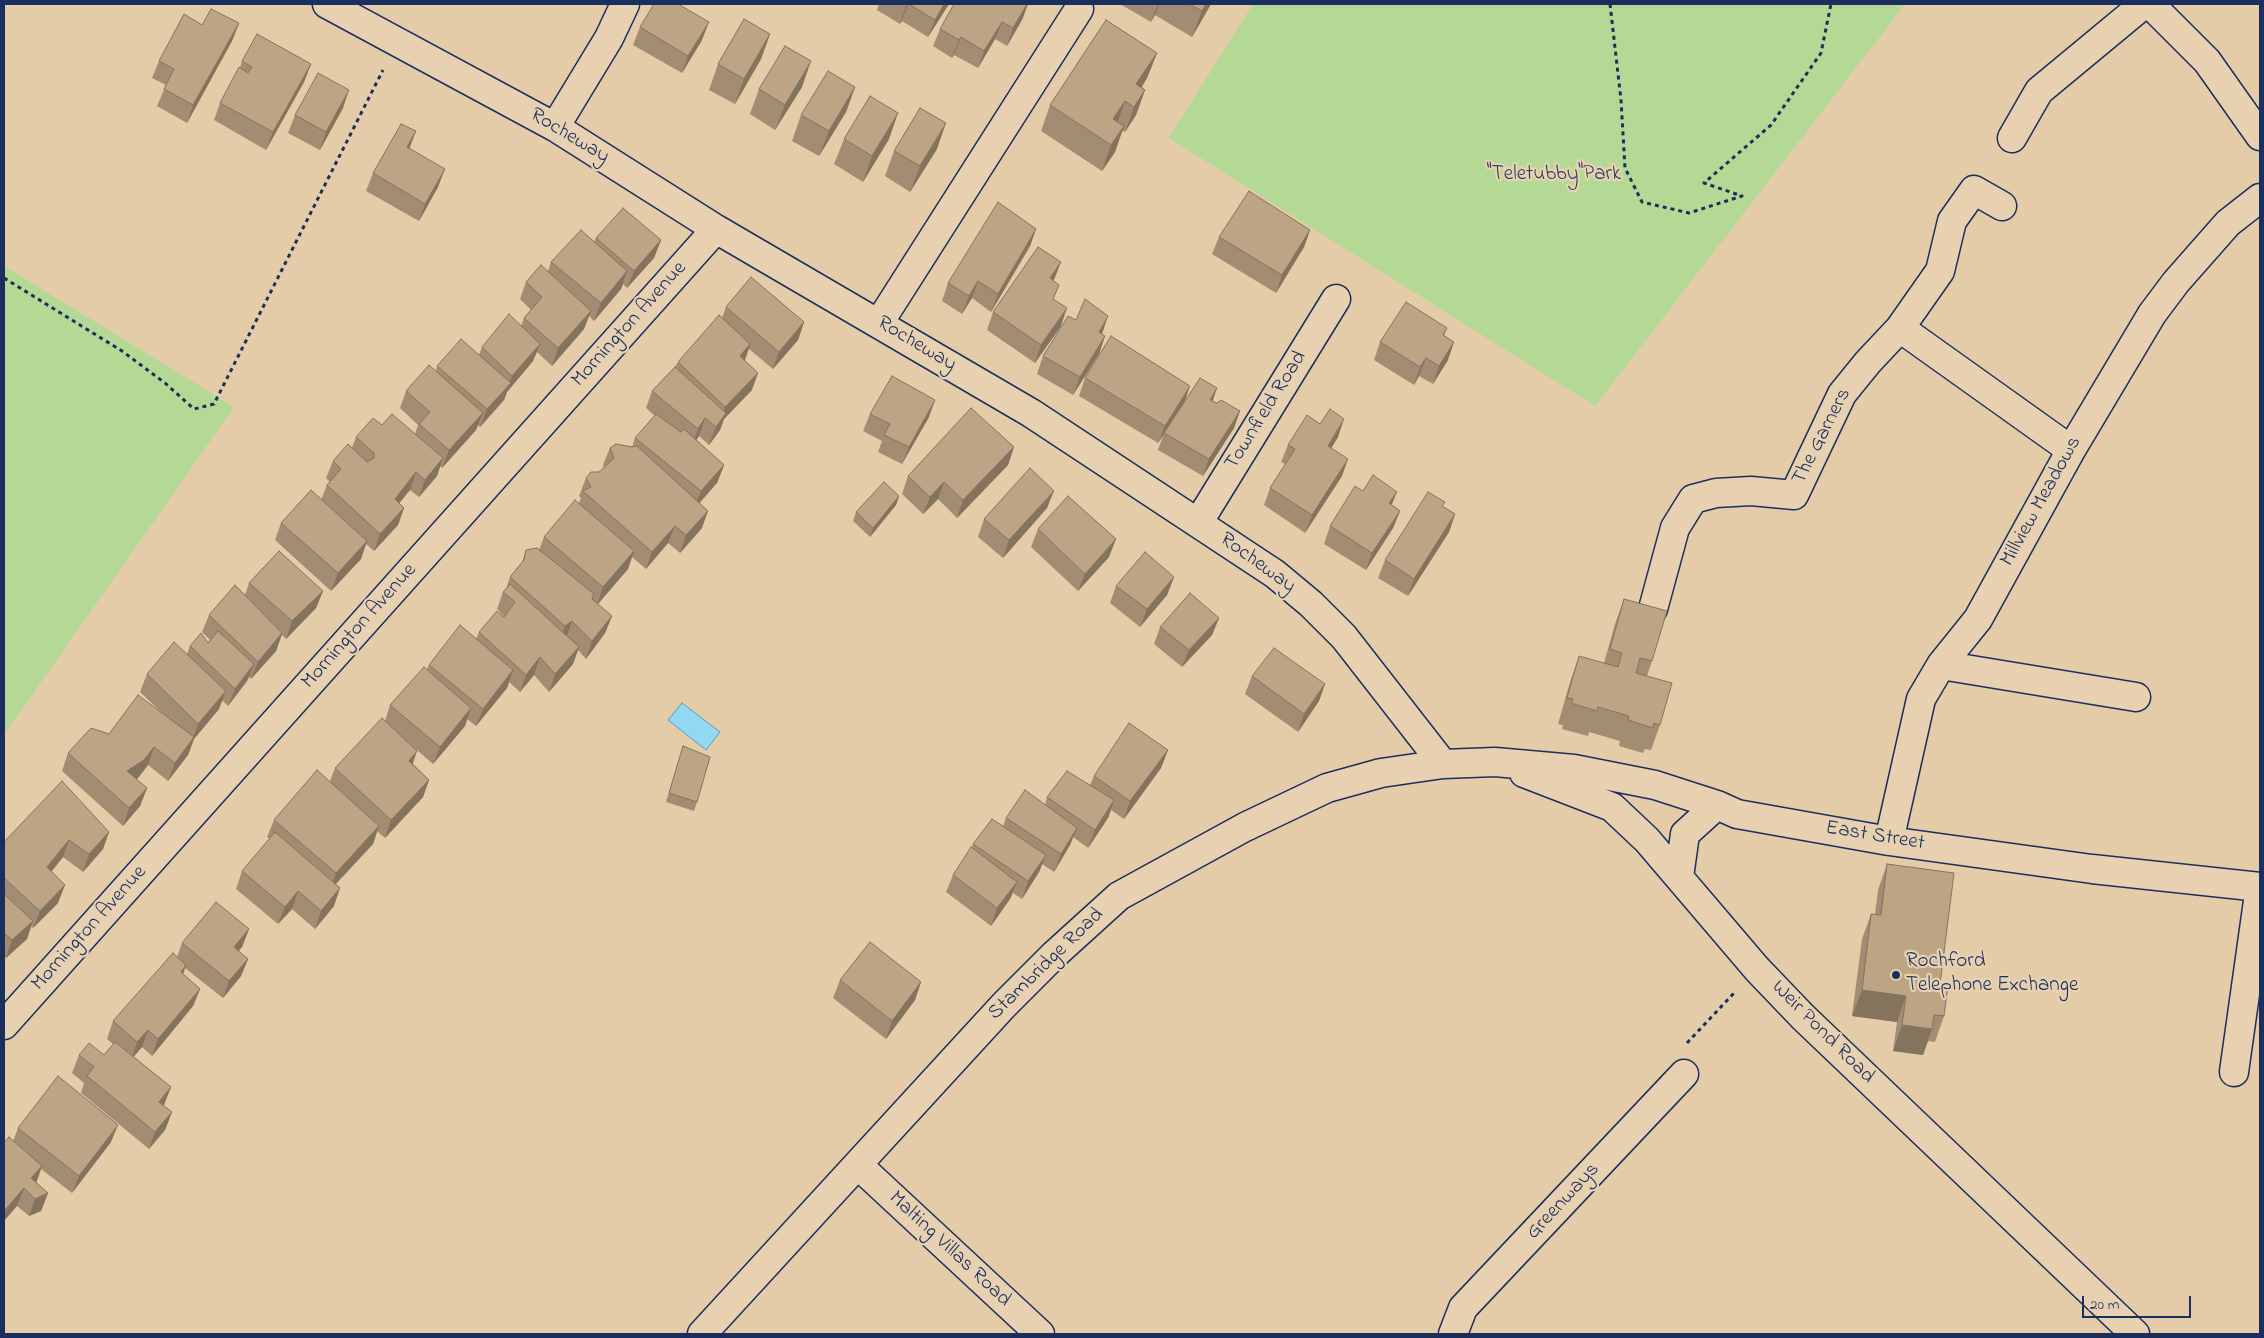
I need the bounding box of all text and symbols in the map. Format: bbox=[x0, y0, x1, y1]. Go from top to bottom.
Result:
street label: Rocheway bbox=[525, 104, 613, 170]
park label: "Teletubby"Park bbox=[1487, 163, 1621, 189]
street label: Mornington Avenue bbox=[567, 257, 693, 393]
street label: Rocheway bbox=[872, 312, 960, 378]
street label: Townfield Road bbox=[1220, 347, 1314, 475]
street label: The Garners bbox=[1788, 385, 1858, 489]
street label: Millview Meadows bbox=[1996, 433, 2088, 571]
street label: Rocheway bbox=[1214, 528, 1300, 600]
street label: Mornington Avenue bbox=[297, 559, 423, 695]
street label: East Street bbox=[1824, 817, 1926, 857]
street label: Mornington Avenue bbox=[27, 861, 153, 997]
street label: Stambridge Road bbox=[984, 903, 1110, 1027]
place label: Rochford Telephone Exchange bbox=[1906, 950, 2078, 1000]
marker: Rochford Telephone Exchange bbox=[1890, 969, 1902, 981]
street label: Weir Pond Road bbox=[1765, 976, 1879, 1090]
street label: Greenways bbox=[1522, 1158, 1606, 1246]
street label: Malting Villas Road bbox=[883, 1187, 1015, 1313]
scale bar bbox=[2084, 1286, 2193, 1318]
text: 20 m bbox=[2090, 1294, 2119, 1316]

